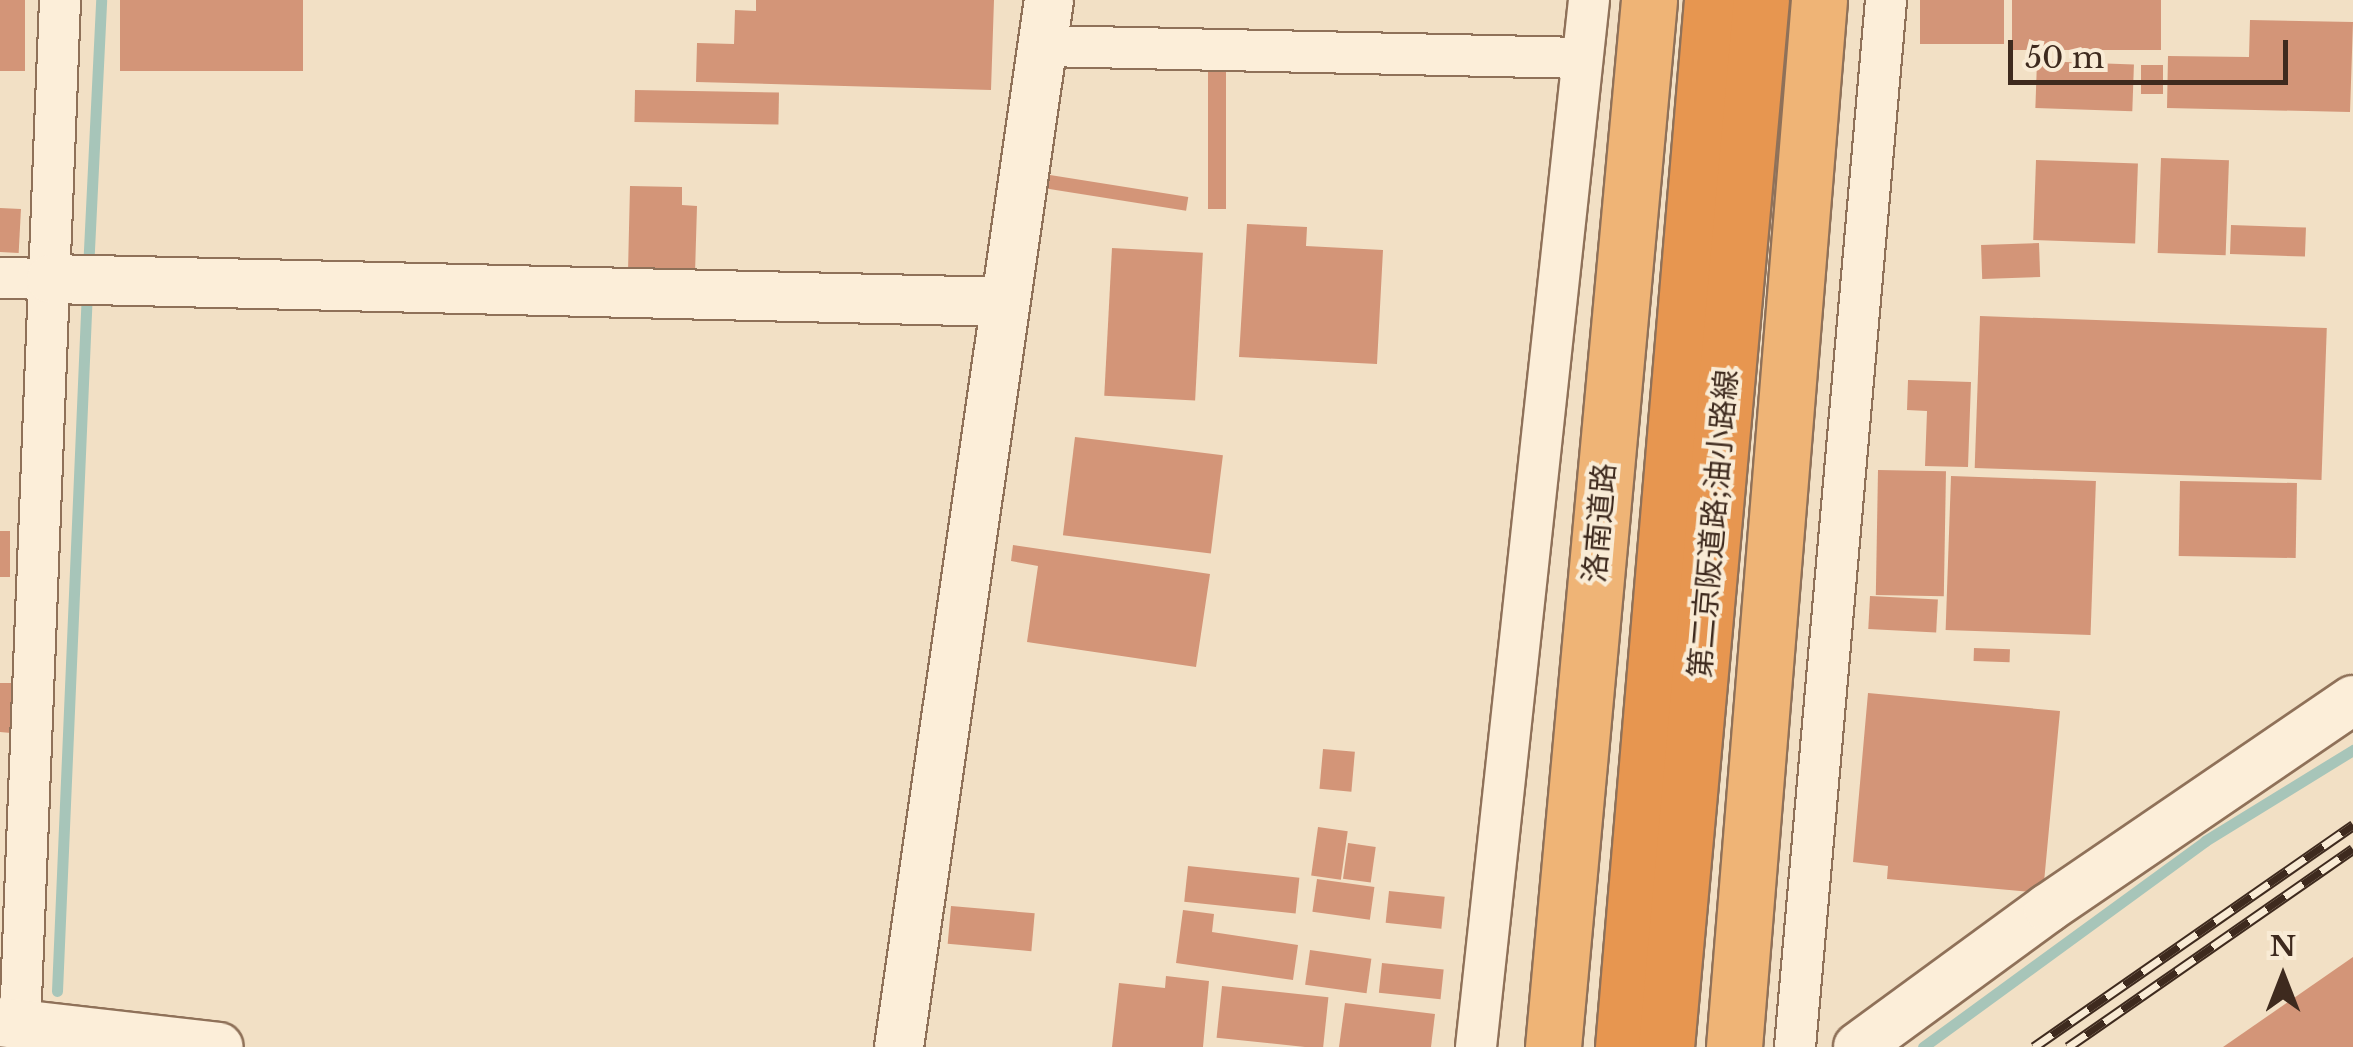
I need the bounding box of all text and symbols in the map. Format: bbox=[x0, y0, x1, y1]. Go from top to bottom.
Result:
scale bar bbox=[2013, 20, 2293, 82]
text: 50 m bbox=[2025, 39, 2104, 76]
street label: 第二京阪道路;油小路線 bbox=[1683, 368, 1745, 680]
street label: 洛南道路 bbox=[1577, 462, 1623, 584]
north arrow bbox=[2233, 927, 2333, 1027]
text: N bbox=[2270, 929, 2296, 964]

